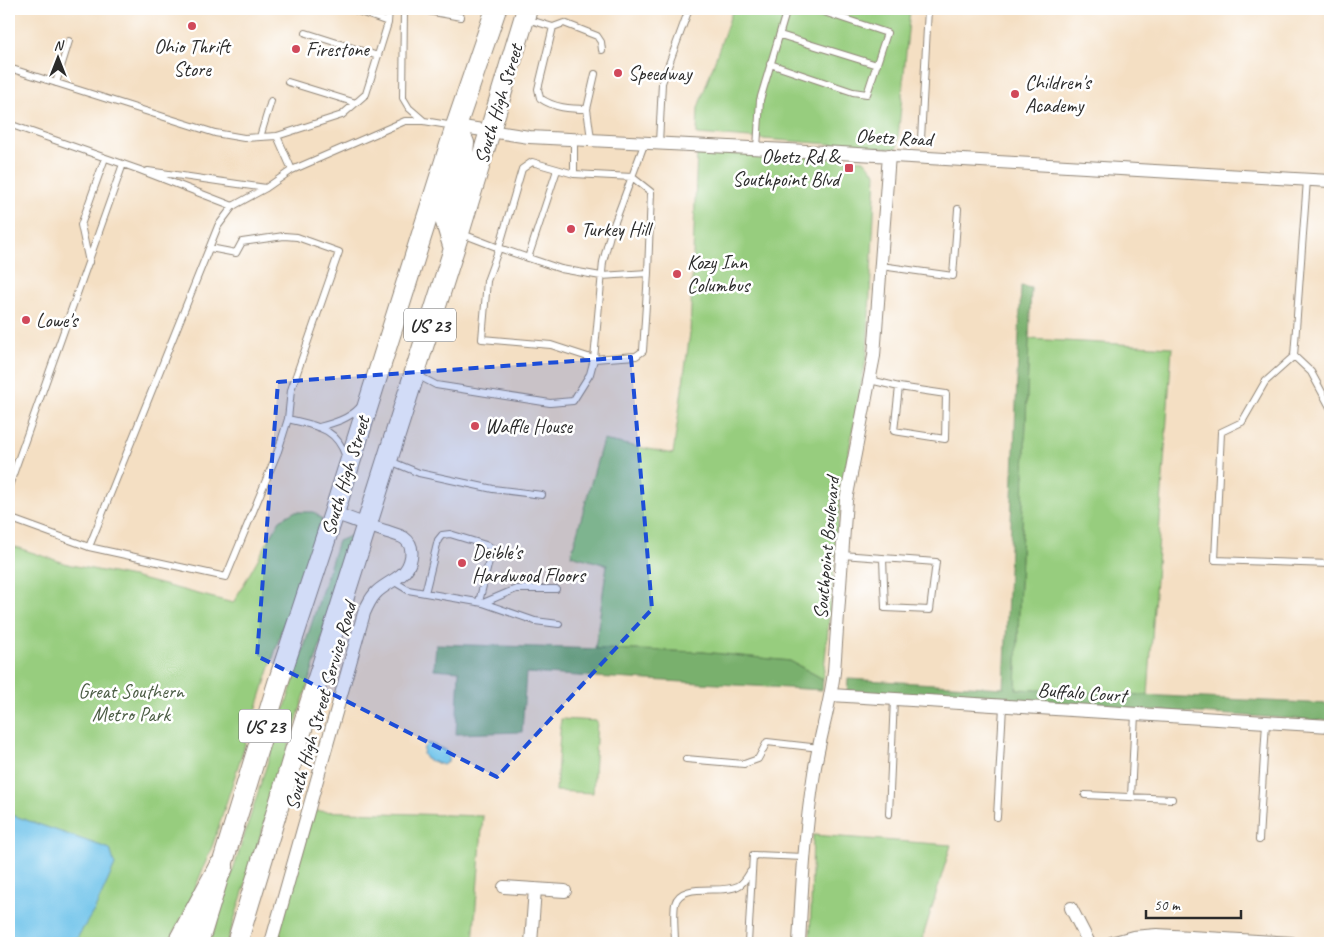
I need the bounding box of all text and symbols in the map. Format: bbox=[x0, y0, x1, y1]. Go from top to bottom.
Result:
marker: Ohio Thrift Store bbox=[186, 20, 198, 32]
north arrow bbox=[32, 32, 82, 82]
place label: Ohio Thrift Store bbox=[154, 34, 232, 82]
text: N bbox=[54, 37, 65, 54]
place label: Firestone bbox=[306, 37, 370, 62]
street label: South High Street bbox=[468, 39, 529, 167]
marker: Firestone bbox=[290, 43, 302, 55]
place label: Speedway bbox=[628, 61, 694, 86]
marker: Speedway bbox=[612, 67, 624, 79]
place label: Children's Academy bbox=[1025, 70, 1093, 118]
marker: Children's Academy bbox=[1009, 88, 1021, 100]
street label: Obetz Road bbox=[855, 123, 936, 152]
place label: Obetz Rd & Southpoint Blvd bbox=[732, 144, 842, 192]
marker: Obetz Rd & Southpoint Blvd bbox=[843, 162, 855, 174]
place label: Turkey Hill bbox=[581, 217, 654, 242]
marker: Turkey Hill bbox=[565, 223, 577, 235]
place label: Kozy Inn Columbus bbox=[687, 250, 752, 298]
marker: Kozy Inn Columbus bbox=[671, 268, 683, 280]
place label: Lowe's bbox=[36, 308, 80, 333]
road number: US 23 bbox=[404, 308, 456, 342]
marker: Lowe's bbox=[20, 314, 32, 326]
street label: South High Street bbox=[315, 411, 376, 539]
place label: Waffle House bbox=[485, 414, 573, 439]
marker: Waffle House bbox=[469, 420, 481, 432]
street label: Southpoint Boulevard bbox=[808, 473, 845, 620]
place label: Deible's Hardwood Floors bbox=[472, 540, 587, 588]
marker: Deible's Hardwood Floors bbox=[456, 557, 468, 569]
street label: South High Street Service Road bbox=[279, 596, 363, 813]
street label: Buffalo Court bbox=[1037, 677, 1131, 708]
park label: Great Southern Metro Park bbox=[78, 679, 185, 727]
road number: US 23 bbox=[239, 709, 291, 742]
scale bar bbox=[1146, 887, 1242, 919]
text: 50 m bbox=[1154, 896, 1181, 915]

